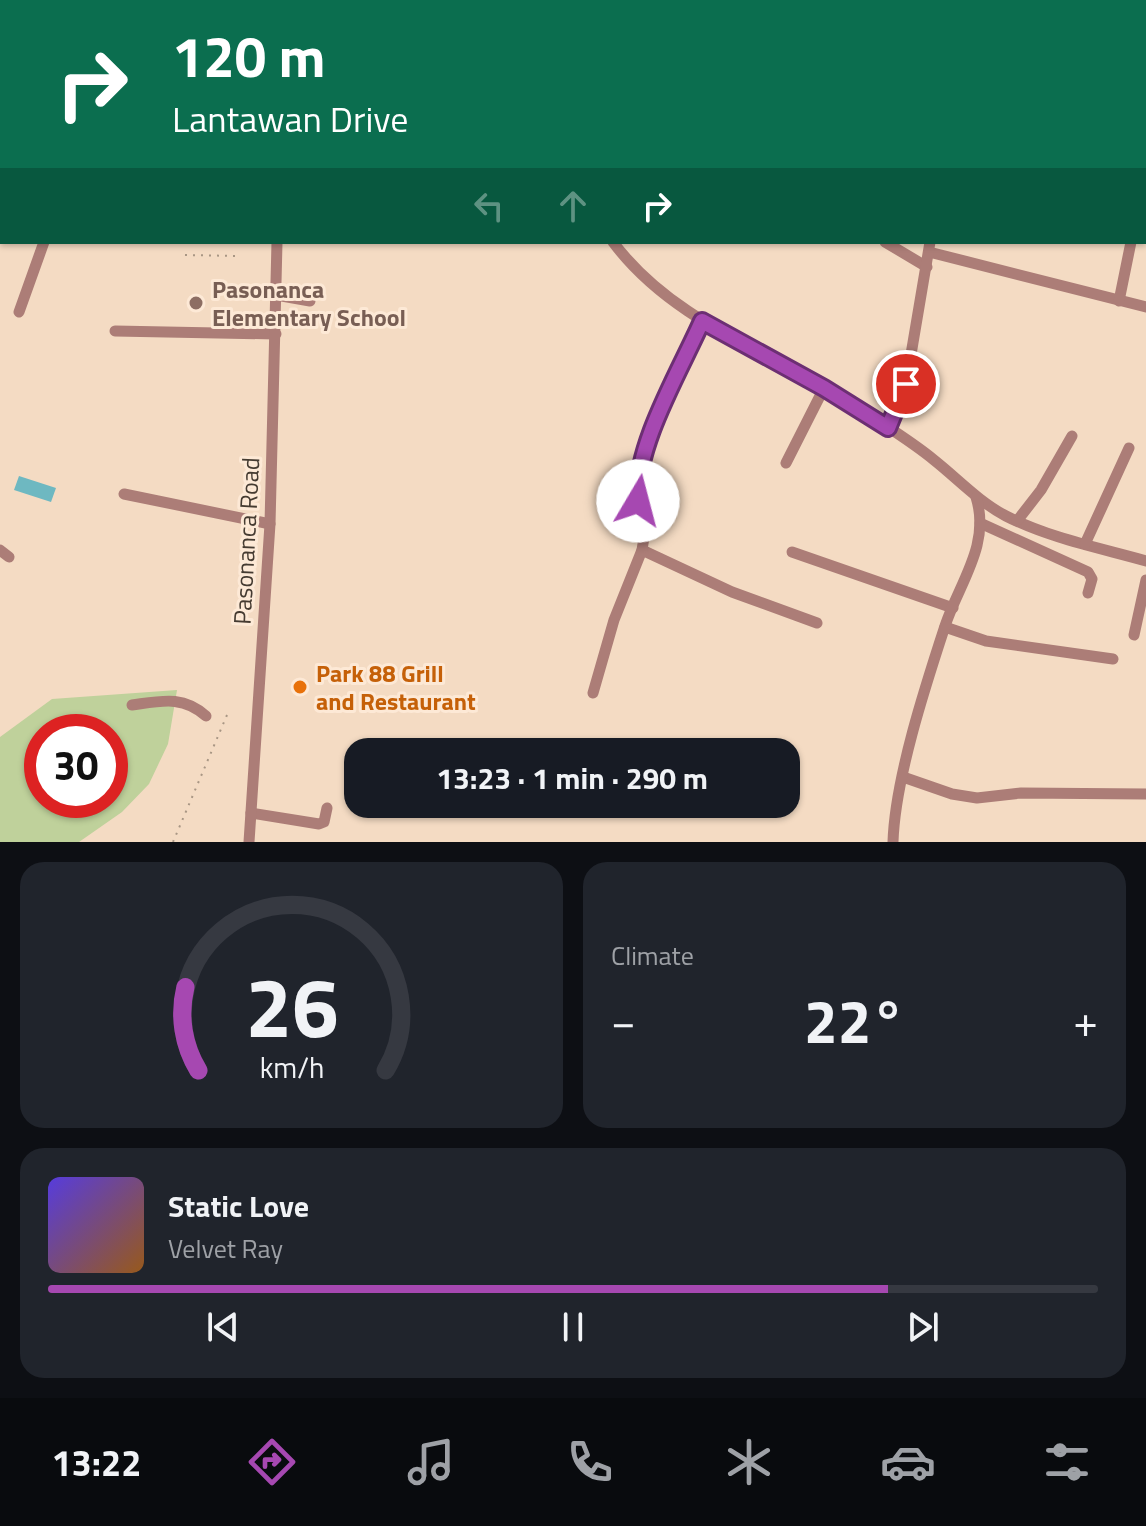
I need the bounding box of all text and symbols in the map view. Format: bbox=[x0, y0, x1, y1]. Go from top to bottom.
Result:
text: 120 m bbox=[172, 14, 325, 99]
icon: right bbox=[40, 32, 144, 136]
text: Lantawan Drive bbox=[172, 91, 408, 146]
icon: left bbox=[467, 184, 511, 228]
icon: ahead bbox=[551, 184, 595, 228]
icon: right bbox=[635, 184, 679, 228]
place label: Pasonanca Elementary School bbox=[212, 271, 406, 335]
marker: Pasonanca Elementary School bbox=[187, 294, 205, 312]
pin bbox=[872, 350, 940, 418]
icon: arrive bbox=[884, 362, 928, 406]
street label: Pasonanca Road bbox=[224, 456, 268, 626]
position arrow bbox=[596, 459, 680, 543]
place label: Park 88 Grill and Restaurant bbox=[316, 655, 476, 719]
marker: Park 88 Grill and Restaurant bbox=[291, 678, 309, 696]
speed limit sign: 30 bbox=[24, 714, 128, 818]
text: 13:23 · 1 min · 290 m bbox=[436, 755, 708, 801]
text: Climate bbox=[611, 936, 694, 975]
text: 26 bbox=[245, 943, 338, 1069]
text: 22° bbox=[804, 975, 905, 1066]
text: − bbox=[611, 987, 636, 1054]
text: + bbox=[1073, 987, 1098, 1054]
text: km/h bbox=[259, 1046, 324, 1089]
text: Static Love bbox=[168, 1183, 309, 1229]
text: Velvet Ray bbox=[168, 1229, 283, 1268]
icon: previous bbox=[201, 1305, 245, 1349]
icon: pause bbox=[551, 1305, 595, 1349]
icon: next bbox=[901, 1305, 945, 1349]
icon: directions bbox=[244, 1434, 300, 1490]
icon: music bbox=[403, 1434, 459, 1490]
icon: phone bbox=[562, 1434, 618, 1490]
icon: climate bbox=[721, 1434, 777, 1490]
icon: car bbox=[880, 1434, 936, 1490]
icon: filters bbox=[1039, 1434, 1095, 1490]
text: 13:22 bbox=[51, 1435, 141, 1490]

